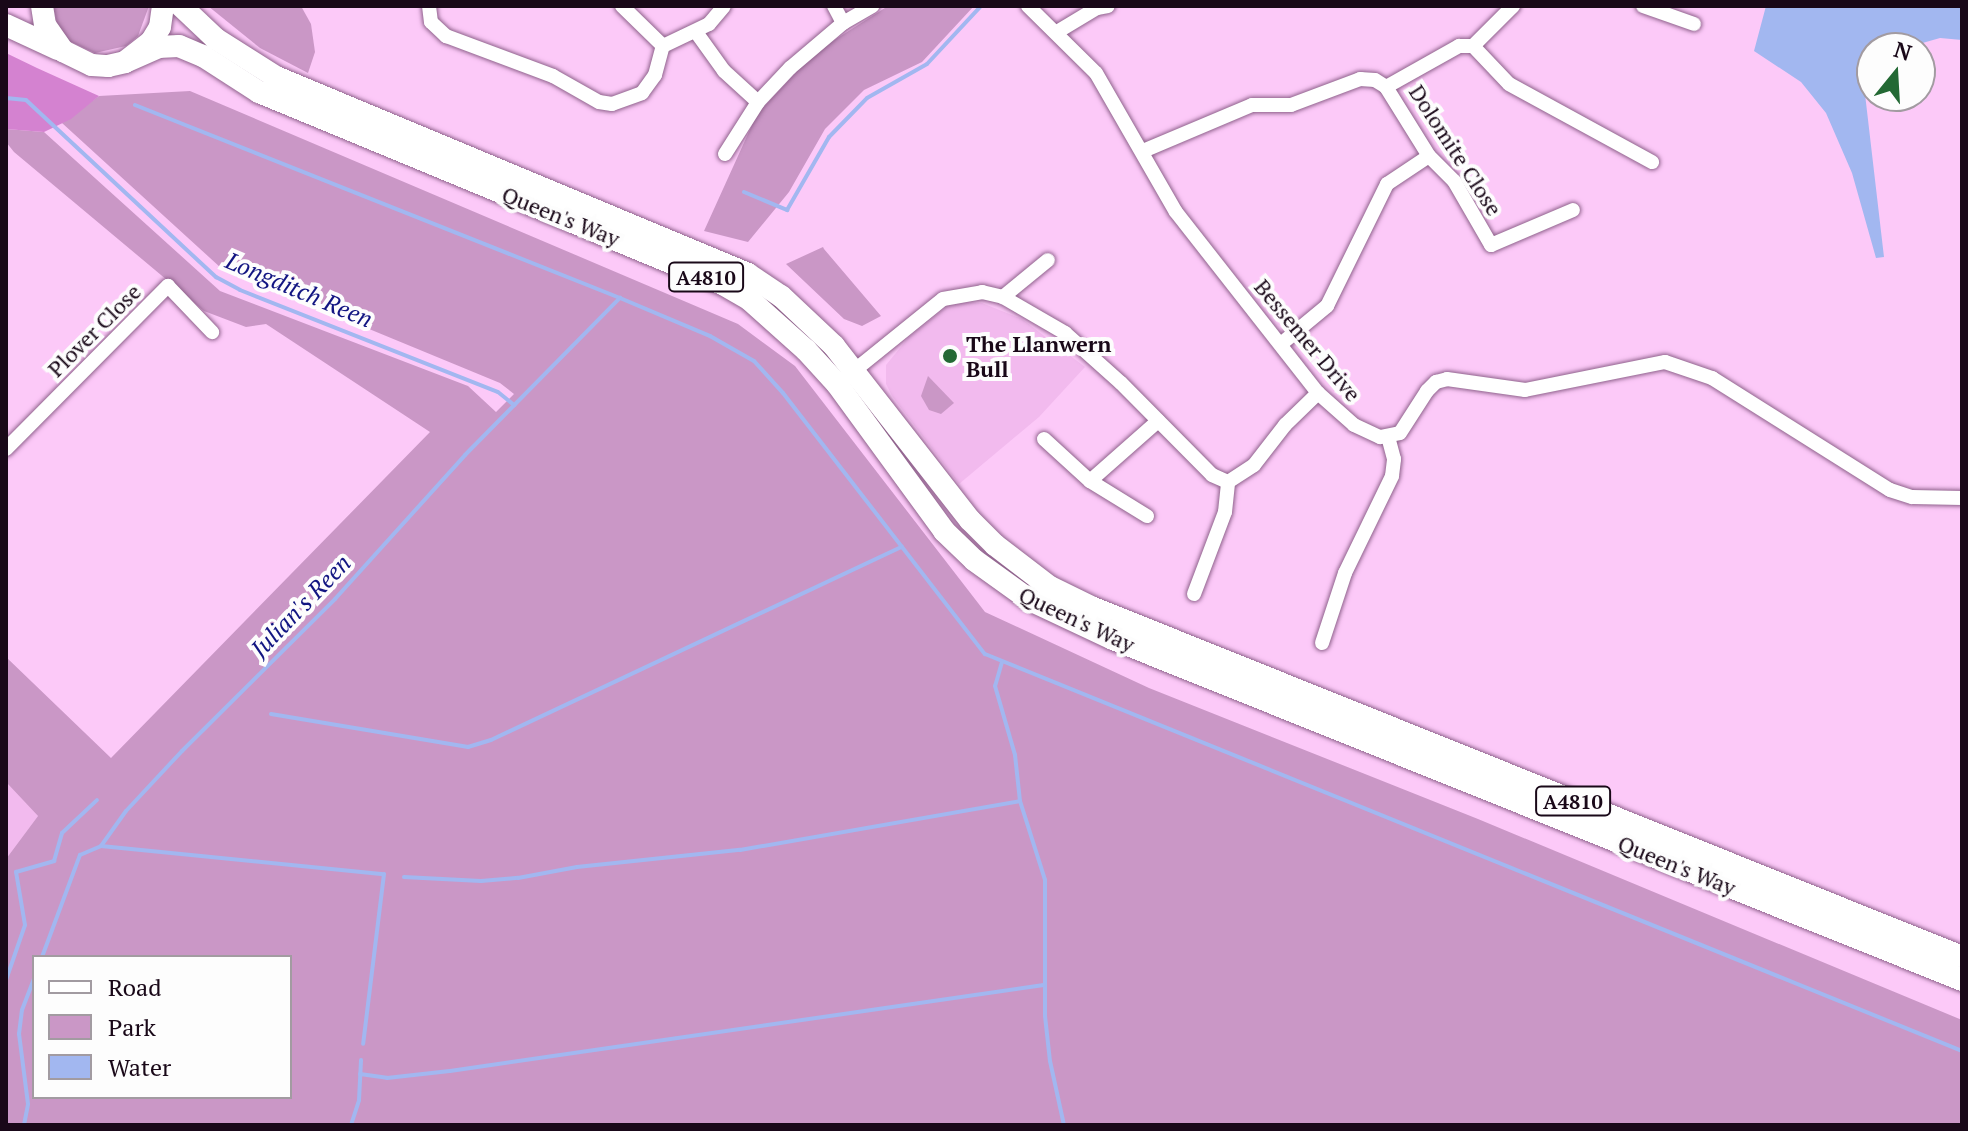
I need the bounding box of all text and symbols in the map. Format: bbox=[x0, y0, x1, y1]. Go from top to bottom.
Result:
north arrow bbox=[1856, 32, 1936, 112]
text: N bbox=[1891, 34, 1915, 67]
street label: Dolomite Close bbox=[1404, 80, 1508, 220]
street label: Queen's Way bbox=[498, 180, 624, 252]
water label: Longditch Reen bbox=[221, 246, 377, 334]
road number: A4810 bbox=[668, 261, 744, 293]
street label: Bessemer Drive bbox=[1249, 274, 1367, 406]
street label: Plover Close bbox=[42, 278, 146, 382]
place label: The Llanwern Bull bbox=[966, 330, 1112, 382]
marker: The Llanwern Bull bbox=[941, 347, 959, 365]
water label: Julian's Reen bbox=[245, 549, 357, 663]
street label: Queen's Way bbox=[1015, 581, 1139, 657]
road number: A4810 bbox=[1535, 785, 1611, 817]
street label: Queen's Way bbox=[1614, 829, 1740, 901]
legend bbox=[32, 955, 292, 1099]
text: Road bbox=[108, 971, 162, 1003]
text: Park bbox=[108, 1011, 156, 1043]
text: Water bbox=[108, 1051, 171, 1083]

